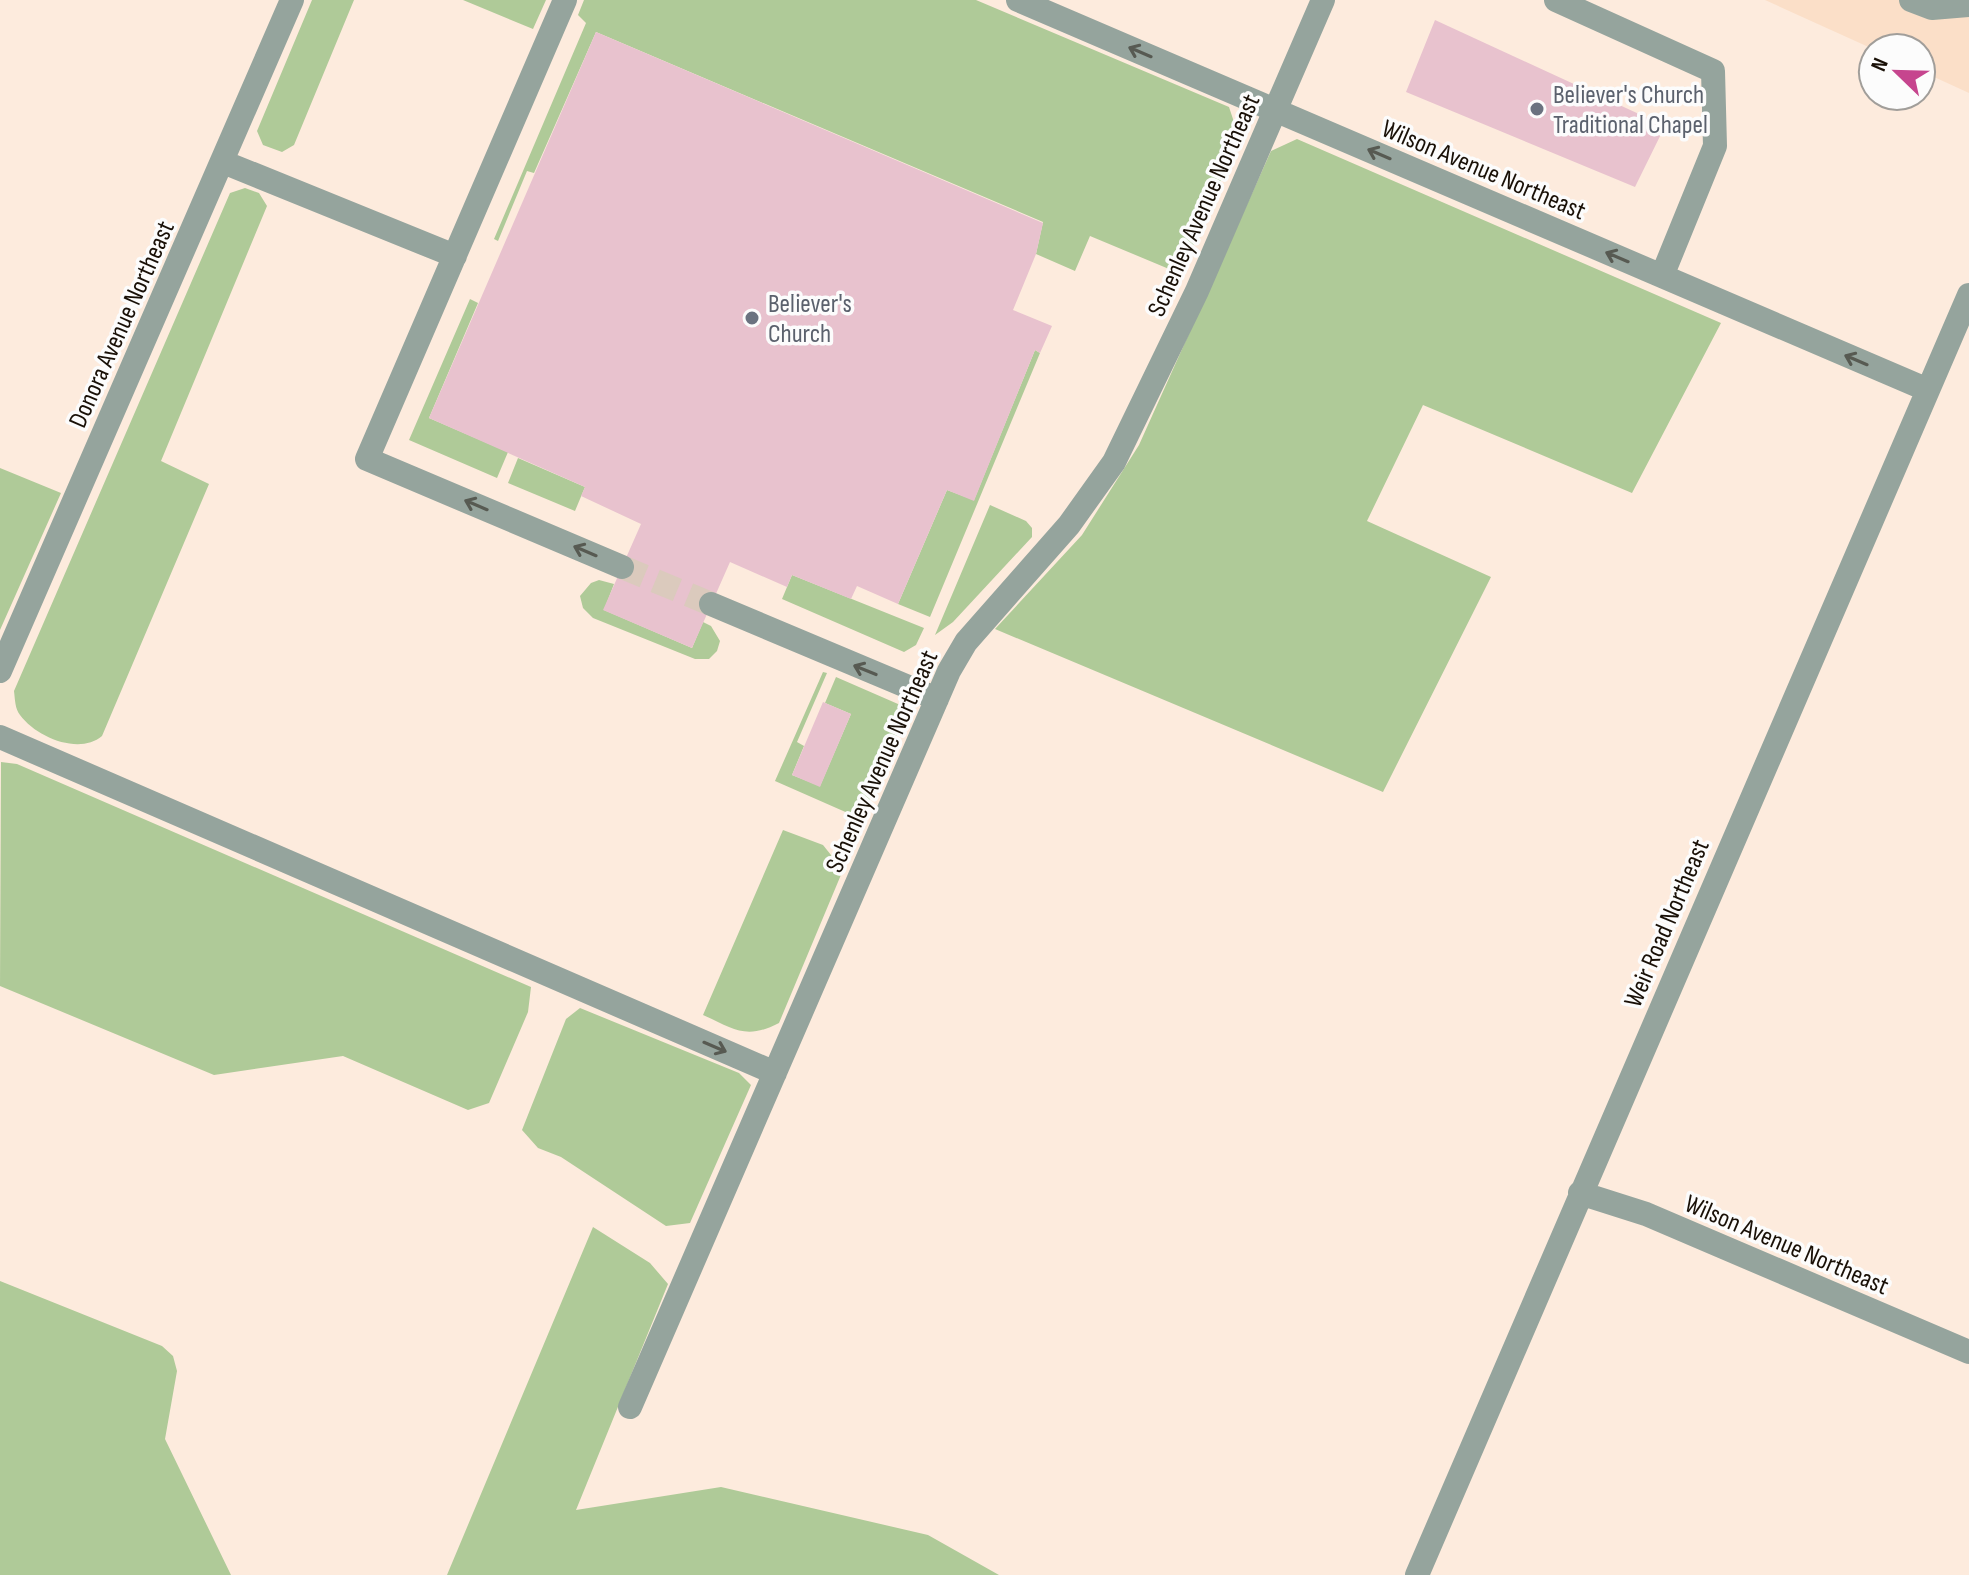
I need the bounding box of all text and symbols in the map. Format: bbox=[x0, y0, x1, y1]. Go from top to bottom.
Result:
north arrow bbox=[1857, 32, 1937, 112]
one-way arrow bbox=[1128, 43, 1152, 58]
text: N bbox=[1865, 54, 1895, 75]
place label: Believer's Church Traditional Chapel bbox=[1553, 80, 1708, 141]
street label: Schenley Avenue Northeast bbox=[1141, 90, 1267, 321]
marker: Believer's Church Traditional Chapel bbox=[1528, 100, 1546, 118]
street label: Wilson Avenue Northeast bbox=[1377, 113, 1590, 227]
one-way arrow bbox=[1367, 146, 1391, 161]
street label: Donora Avenue Northeast bbox=[63, 216, 182, 433]
one-way arrow bbox=[1605, 248, 1630, 263]
place label: Believer's Church bbox=[768, 289, 852, 350]
marker: Believer's Church bbox=[743, 309, 761, 327]
one-way arrow bbox=[1844, 351, 1869, 366]
one-way arrow bbox=[464, 497, 489, 512]
one-way arrow bbox=[573, 543, 598, 558]
street label: Schenley Avenue Northeast bbox=[819, 646, 945, 877]
one-way arrow bbox=[853, 661, 878, 676]
street label: Weir Road Northeast bbox=[1618, 835, 1717, 1012]
one-way arrow bbox=[702, 1040, 727, 1055]
street label: Wilson Avenue Northeast bbox=[1680, 1188, 1893, 1302]

